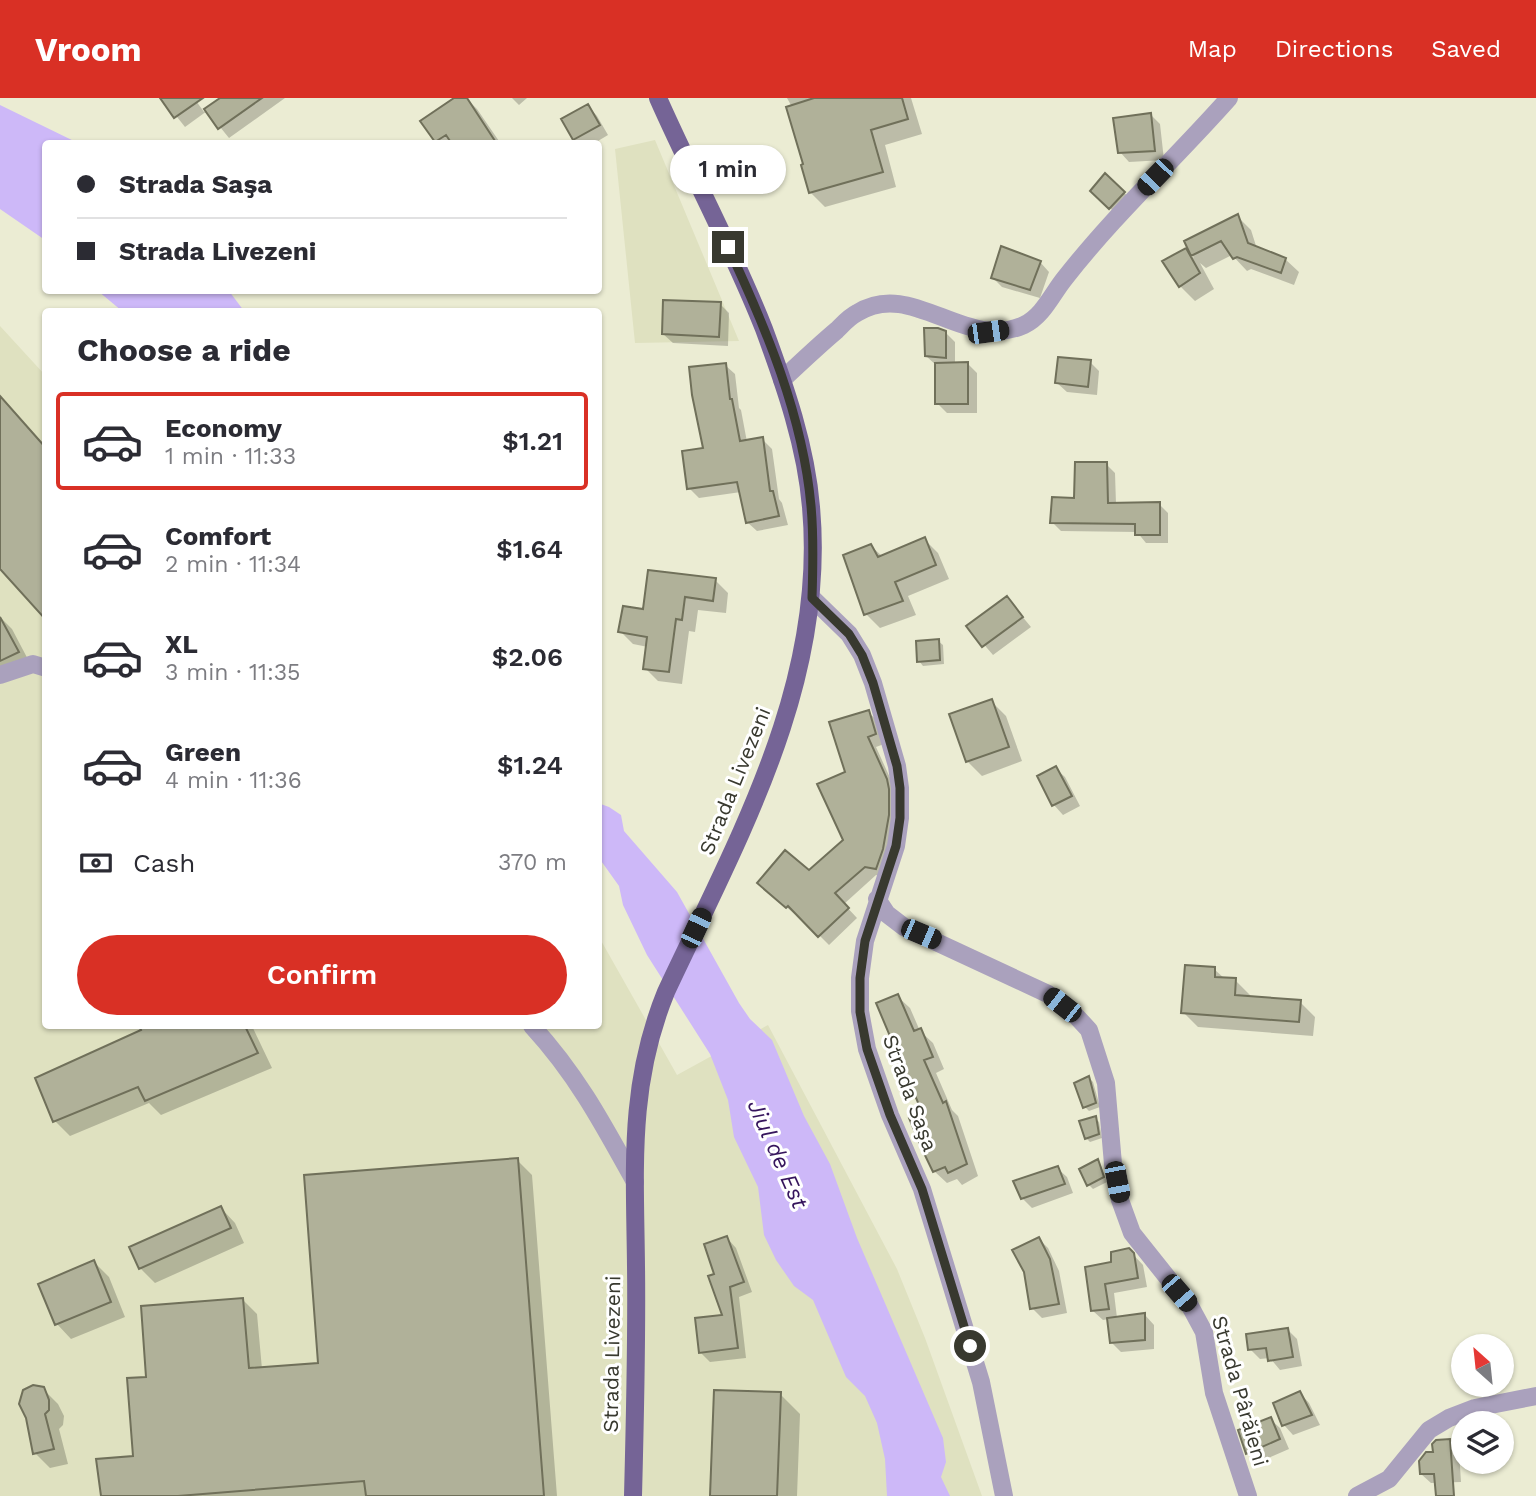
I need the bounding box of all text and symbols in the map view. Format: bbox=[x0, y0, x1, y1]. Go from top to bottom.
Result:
text: Vroom bbox=[35, 30, 142, 69]
text: Map bbox=[1188, 35, 1237, 63]
text: Directions bbox=[1275, 35, 1393, 63]
text: Saved bbox=[1431, 35, 1501, 63]
callout: 1 min bbox=[670, 145, 786, 194]
car bbox=[1133, 155, 1178, 199]
text: 1 min bbox=[698, 156, 758, 183]
text: Strada Saşa bbox=[119, 169, 272, 199]
route end bbox=[712, 231, 744, 263]
text: Strada Livezeni bbox=[119, 236, 316, 266]
car bbox=[966, 319, 1011, 345]
text: Choose a ride bbox=[77, 331, 291, 369]
icon: car bbox=[81, 410, 144, 473]
text: Economy bbox=[165, 413, 282, 443]
text: $1.21 bbox=[502, 426, 563, 456]
text: 1 min · 11:33 bbox=[165, 443, 296, 470]
icon: car bbox=[81, 518, 144, 581]
text: Comfort bbox=[165, 521, 271, 551]
text: $1.64 bbox=[496, 534, 563, 564]
text: 2 min · 11:34 bbox=[165, 551, 301, 578]
icon: car bbox=[81, 626, 144, 689]
text: XL bbox=[165, 629, 198, 659]
text: $2.06 bbox=[492, 642, 563, 672]
text: 3 min · 11:35 bbox=[165, 659, 301, 686]
street label: Strada Livezeni bbox=[694, 703, 776, 858]
icon: car bbox=[81, 734, 144, 797]
text: Green bbox=[165, 737, 241, 767]
text: $1.24 bbox=[497, 750, 563, 780]
text: 4 min · 11:36 bbox=[165, 767, 302, 794]
icon: cash bbox=[77, 844, 115, 882]
text: Cash bbox=[133, 848, 195, 878]
text: 370 m bbox=[498, 849, 567, 876]
car bbox=[678, 905, 715, 951]
car bbox=[898, 916, 945, 952]
button: Confirm bbox=[77, 935, 567, 1015]
car bbox=[1039, 984, 1086, 1026]
street label: Strada Saşa bbox=[878, 1031, 943, 1155]
water label: Jiul de Est bbox=[742, 1096, 814, 1214]
car bbox=[1103, 1159, 1132, 1205]
car bbox=[1158, 1270, 1201, 1316]
street label: Strada Livezeni bbox=[598, 1275, 625, 1433]
street label: Strada Pârăieni bbox=[1207, 1313, 1274, 1469]
route start bbox=[954, 1330, 986, 1362]
north arrow bbox=[1451, 1334, 1514, 1396]
map controls bbox=[1451, 1334, 1514, 1474]
button: layers bbox=[1451, 1411, 1514, 1474]

